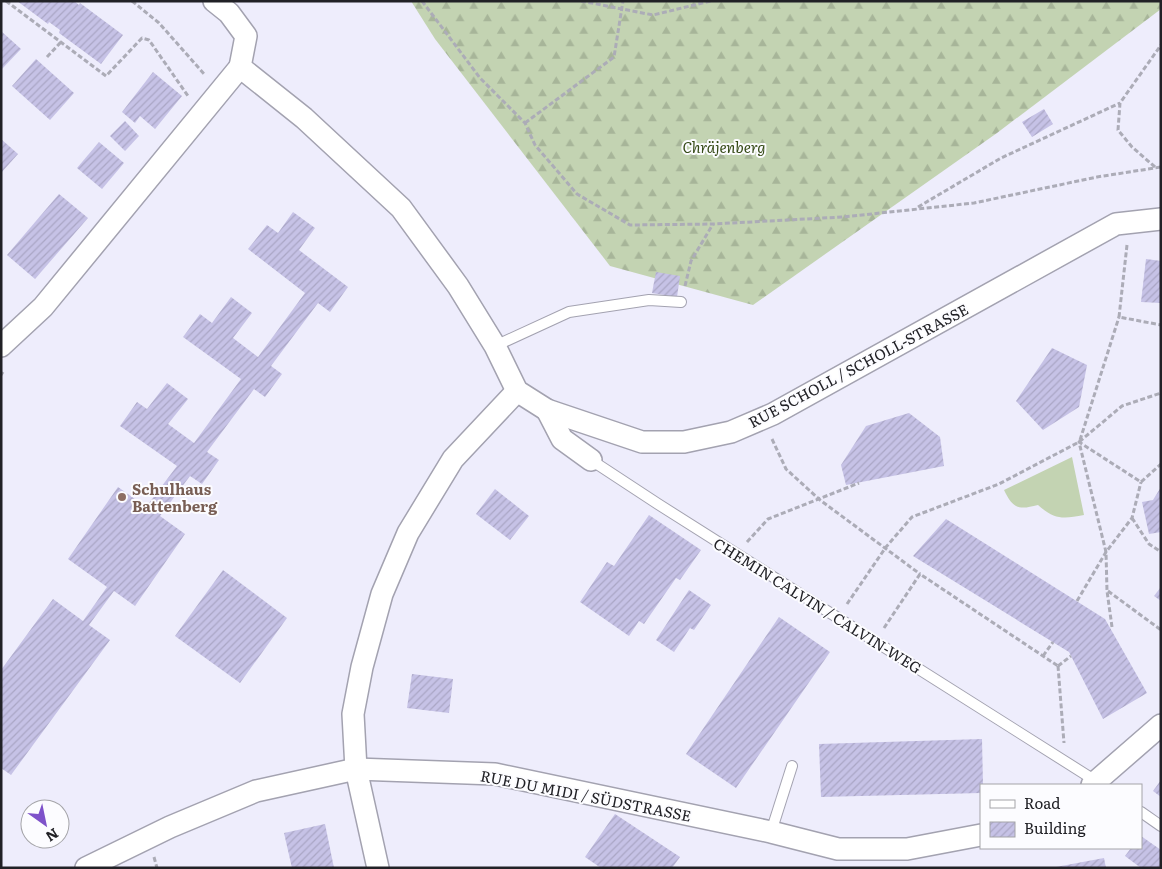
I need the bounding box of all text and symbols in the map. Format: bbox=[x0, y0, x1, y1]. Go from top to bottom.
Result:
park label: Chräjenberg bbox=[683, 135, 765, 158]
street label: RUE SCHOLL / SCHOLL-STRASSE bbox=[744, 297, 972, 433]
place label: Schulhaus Battenberg bbox=[132, 477, 218, 517]
marker: Schulhaus Battenberg bbox=[116, 491, 128, 503]
street label: CHEMIN CALVIN / CALVIN-WEG bbox=[709, 531, 927, 679]
street label: RUE DU MIDI / SÜDSTRASSE bbox=[479, 763, 693, 827]
legend bbox=[980, 784, 1142, 849]
text: Road bbox=[1024, 791, 1060, 814]
north arrow bbox=[20, 799, 70, 849]
text: Building bbox=[1024, 816, 1086, 839]
text: N bbox=[42, 824, 63, 847]

